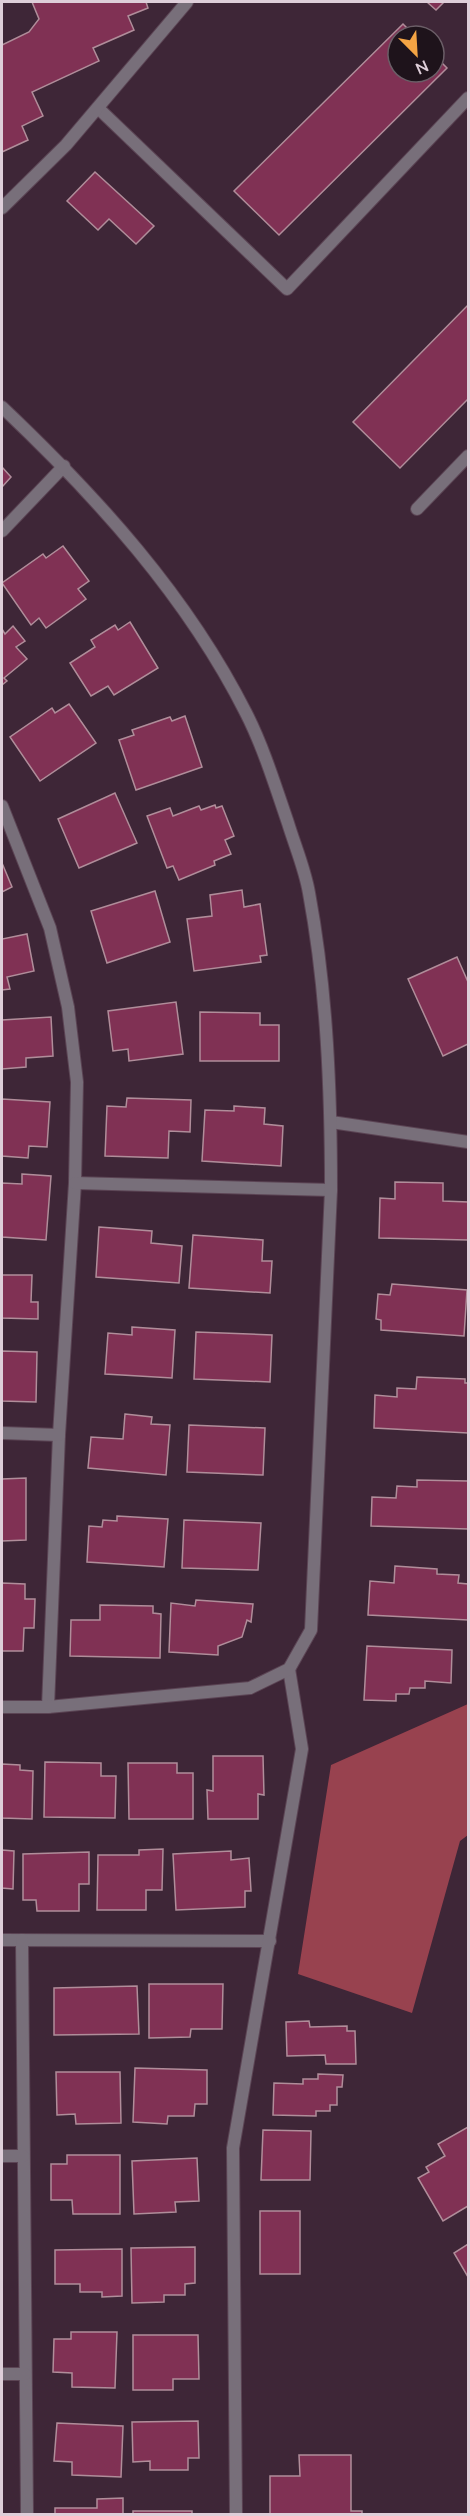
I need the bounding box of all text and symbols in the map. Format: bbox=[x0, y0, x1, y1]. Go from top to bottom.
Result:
north arrow bbox=[386, 24, 446, 84]
text: N bbox=[413, 56, 432, 79]

